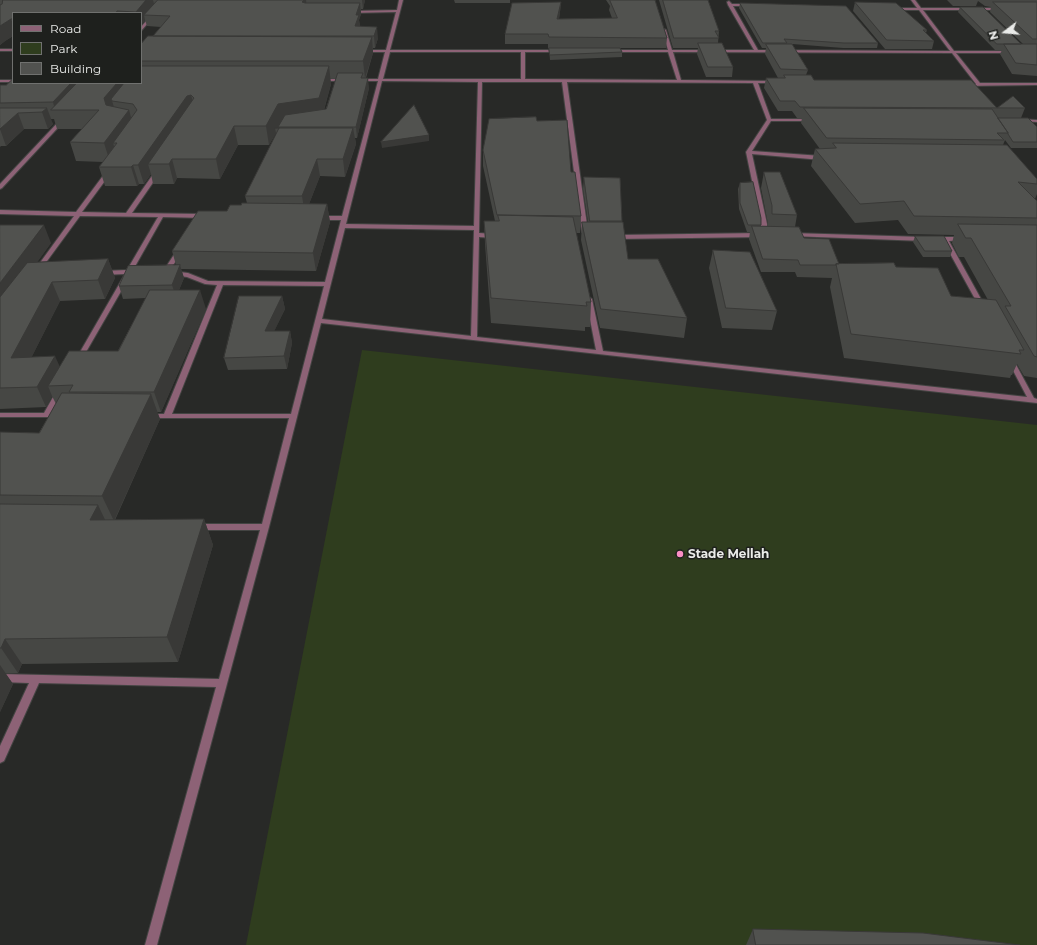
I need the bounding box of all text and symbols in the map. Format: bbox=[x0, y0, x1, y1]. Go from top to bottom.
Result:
legend bbox=[12, 12, 142, 84]
north arrow bbox=[985, 12, 1025, 52]
text: Road bbox=[50, 21, 81, 36]
text: N bbox=[986, 29, 1001, 42]
text: Park bbox=[50, 41, 77, 56]
text: Building bbox=[50, 61, 101, 76]
place label: Stade Mellah bbox=[688, 547, 769, 561]
marker: Stade Mellah bbox=[675, 549, 685, 559]

